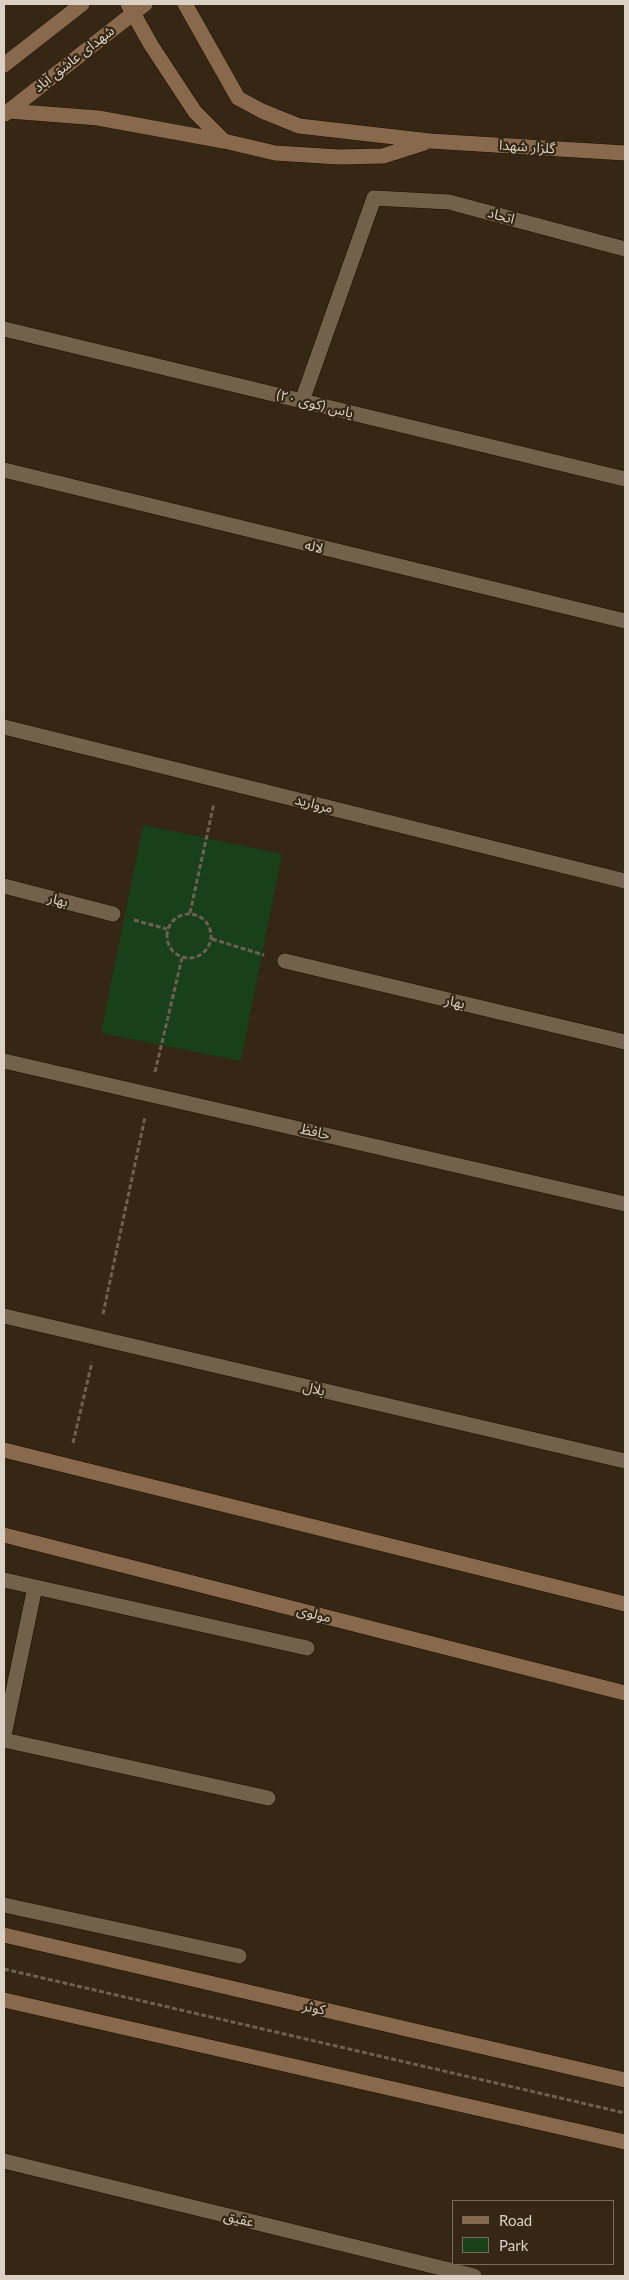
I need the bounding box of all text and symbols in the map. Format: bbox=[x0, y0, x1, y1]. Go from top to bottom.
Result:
street label: شهدای عاشق آباد bbox=[30, 22, 118, 96]
street label: گلزار شهدا bbox=[498, 137, 556, 157]
street label: اتحاد bbox=[486, 204, 516, 228]
street label: یاس (کوی ۲۰) bbox=[275, 386, 355, 422]
street label: لاله bbox=[303, 537, 325, 557]
street label: مروارید bbox=[293, 791, 335, 817]
street label: بهار bbox=[46, 889, 70, 911]
street label: بهار bbox=[443, 992, 467, 1012]
street label: حافظ bbox=[298, 1120, 332, 1144]
street label: بلال bbox=[301, 1378, 327, 1400]
street label: مولوی bbox=[295, 1602, 333, 1626]
street label: کوثر bbox=[301, 1997, 327, 2019]
legend bbox=[452, 2200, 614, 2265]
street label: عقیق bbox=[222, 2207, 256, 2231]
text: Road bbox=[499, 2211, 532, 2229]
text: Park bbox=[499, 2236, 528, 2254]

